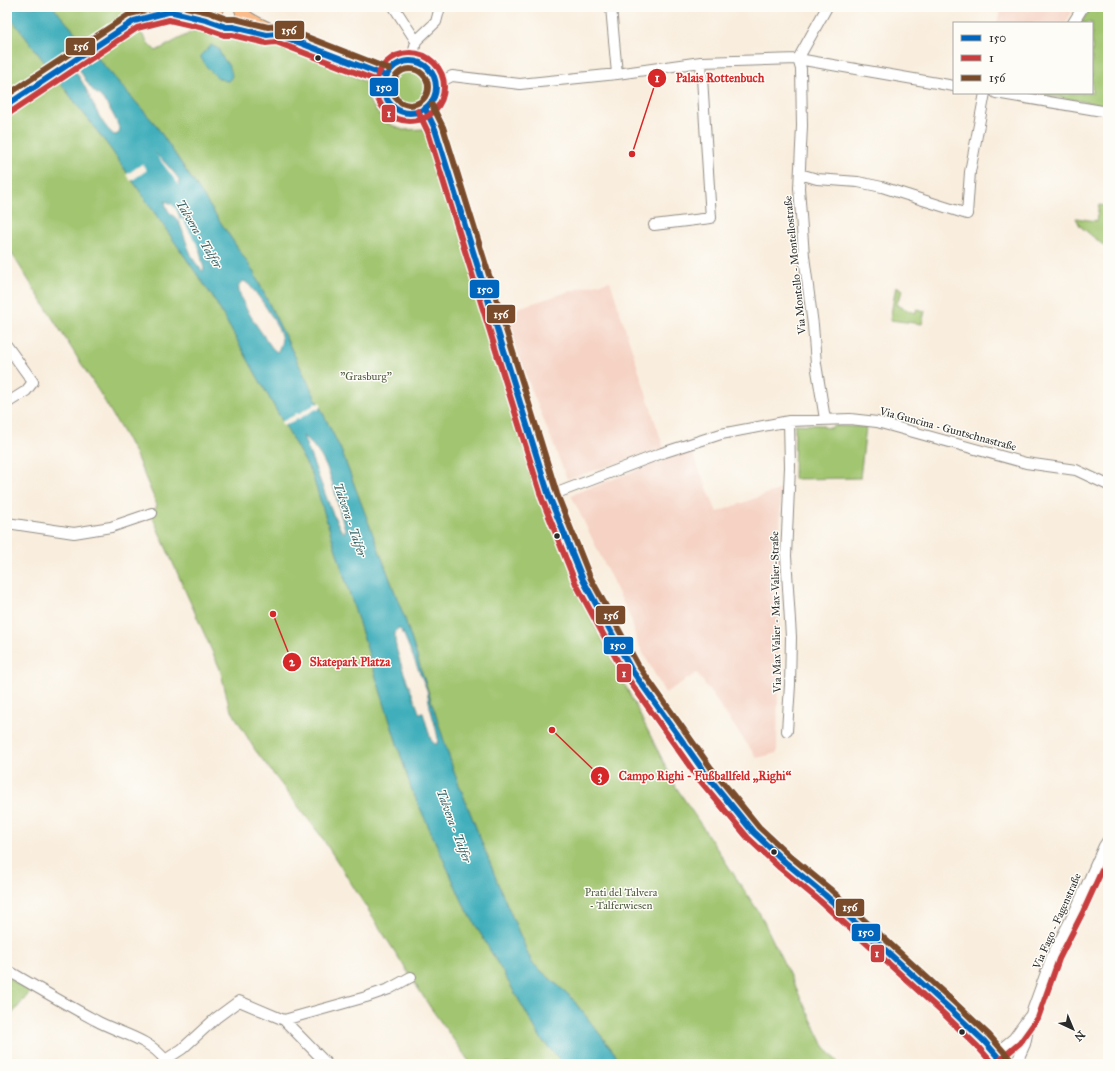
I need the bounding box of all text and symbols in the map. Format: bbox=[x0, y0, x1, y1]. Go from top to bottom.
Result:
line badge: 156 bbox=[274, 20, 305, 40]
legend bbox=[953, 22, 1093, 94]
text: 156 bbox=[281, 24, 298, 37]
text: 150 bbox=[989, 31, 1006, 45]
line badge: 156 bbox=[65, 37, 96, 56]
text: 156 bbox=[73, 40, 90, 53]
text: 1 bbox=[989, 51, 994, 65]
unlabelled marker bbox=[313, 53, 323, 63]
callout: Palais Rottenbuch bbox=[647, 66, 772, 90]
text: 1 bbox=[655, 71, 660, 85]
text: Palais Rottenbuch bbox=[676, 71, 765, 85]
text: 156 bbox=[989, 71, 1006, 85]
line badge: 150 bbox=[369, 77, 399, 97]
text: 150 bbox=[376, 81, 392, 94]
line badge: 1 bbox=[381, 104, 396, 123]
text: 1 bbox=[387, 107, 392, 120]
street label: Via Montello - Montellostraße bbox=[781, 195, 809, 336]
water label: Talvera - Talfer bbox=[173, 197, 225, 272]
line badge: 150 bbox=[469, 279, 500, 299]
text: 150 bbox=[477, 283, 493, 296]
line badge: 156 bbox=[486, 304, 516, 324]
text: 156 bbox=[493, 308, 510, 321]
park label: "Grasburg" bbox=[340, 370, 392, 383]
street label: Via Guncina - Guntschnastraße bbox=[877, 404, 1018, 454]
water label: Talvera - Talfer bbox=[331, 481, 370, 560]
unlabelled marker bbox=[552, 531, 562, 541]
street label: Via Max Valier - Max-Valier-Straße bbox=[768, 531, 784, 694]
line badge: 156 bbox=[595, 605, 626, 625]
text: 156 bbox=[603, 609, 620, 622]
line badge: 150 bbox=[603, 636, 634, 655]
text: 150 bbox=[610, 639, 626, 652]
callout: Skatepark Platza bbox=[282, 650, 399, 674]
text: 2 bbox=[289, 655, 296, 669]
text: Skatepark Platza bbox=[310, 655, 391, 670]
line badge: 1 bbox=[616, 663, 632, 683]
text: 1 bbox=[622, 667, 627, 680]
callout: Campo Righi - Fußballfeld „Righi“ bbox=[590, 764, 799, 788]
text: 3 bbox=[598, 769, 603, 784]
text: Campo Righi - Fußballfeld „Righi“ bbox=[619, 769, 792, 784]
water label: Talvera - Talfer bbox=[434, 787, 475, 866]
unlabelled marker bbox=[769, 847, 779, 857]
street label: Via Fago - Fagenstraße bbox=[1030, 871, 1084, 972]
park label: Prati del Talvera - Talferwiesen bbox=[585, 886, 658, 912]
line badge: 156 bbox=[835, 898, 865, 917]
text: 156 bbox=[842, 901, 859, 914]
line badge: 150 bbox=[851, 923, 881, 942]
text: 150 bbox=[858, 926, 874, 939]
line badge: 1 bbox=[870, 944, 885, 963]
text: 1 bbox=[875, 947, 880, 960]
north arrow bbox=[1053, 1009, 1093, 1049]
unlabelled marker bbox=[957, 1027, 967, 1037]
text: N bbox=[1071, 1028, 1087, 1044]

